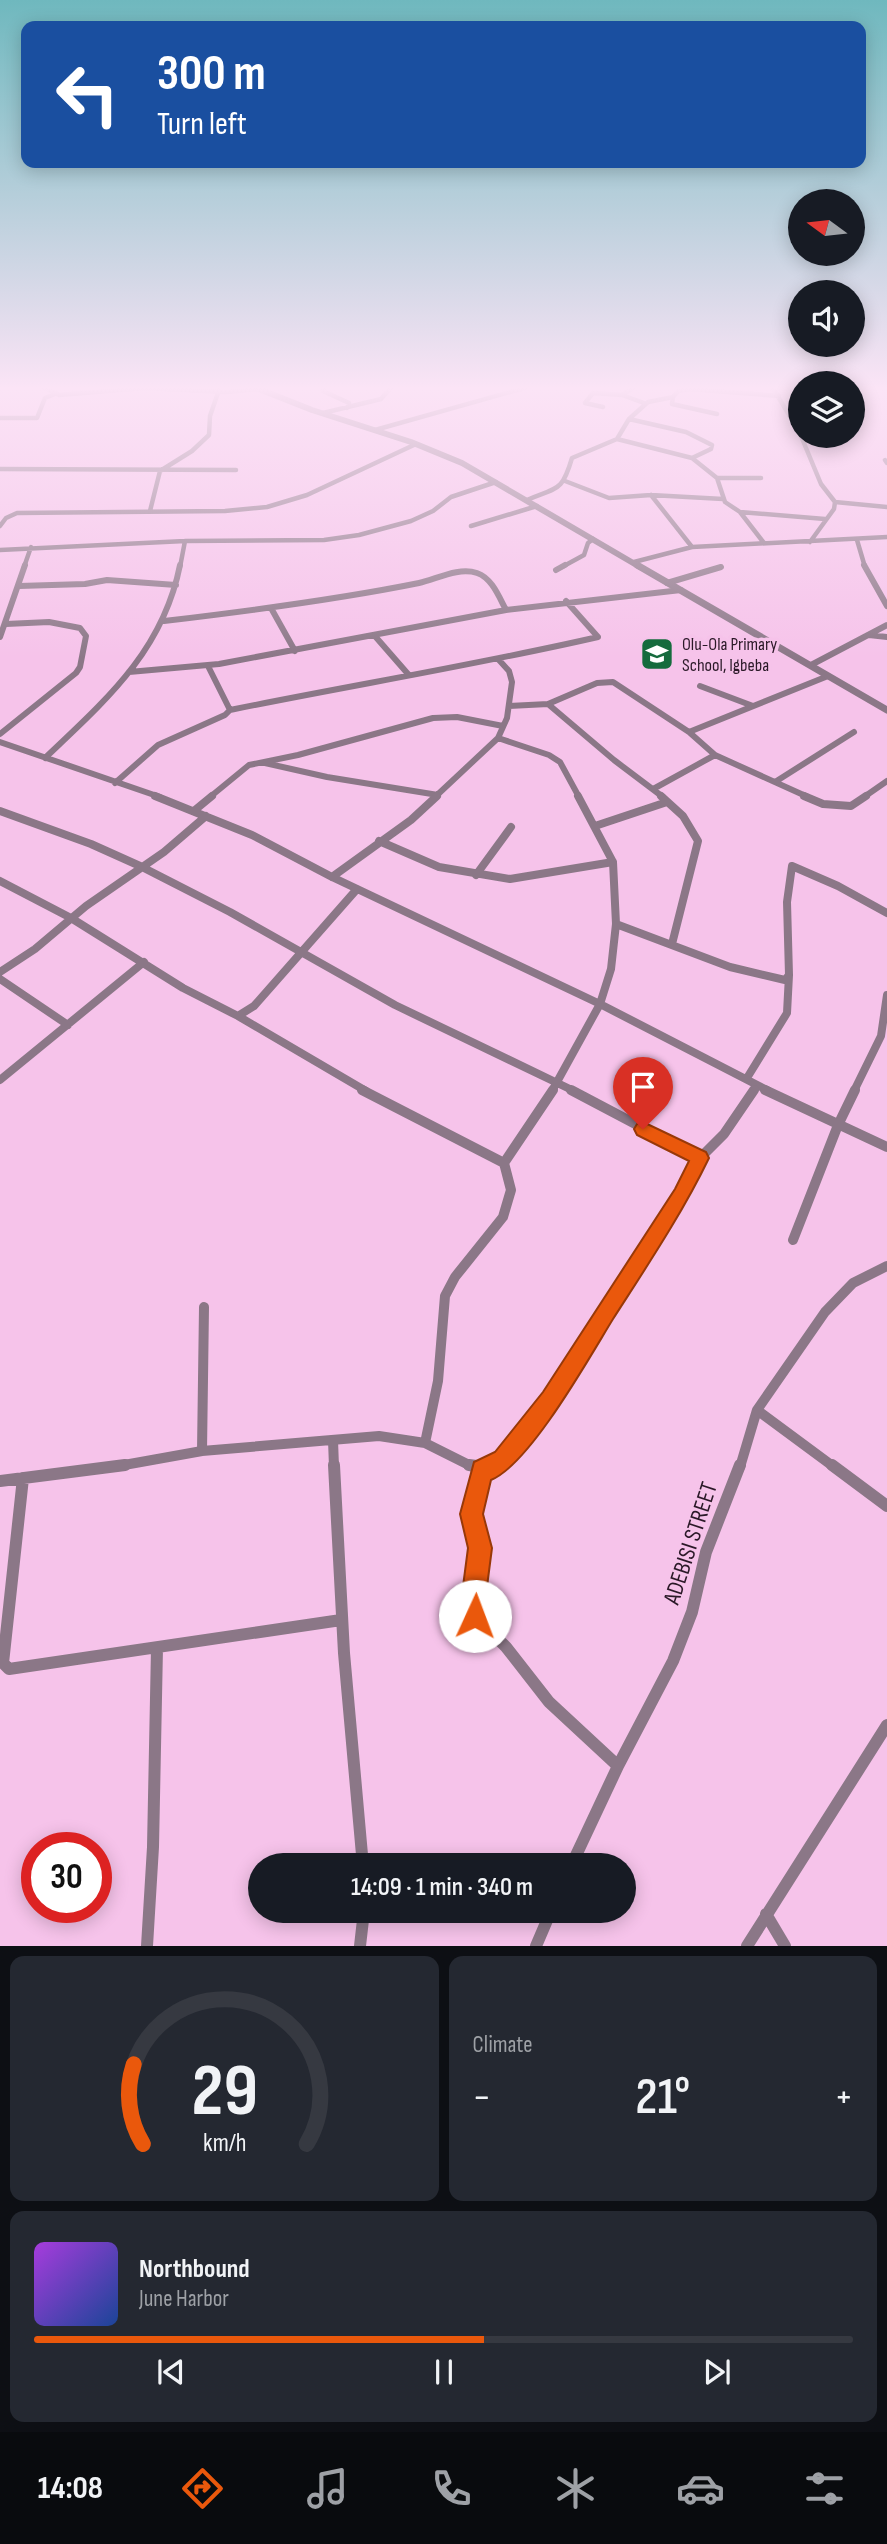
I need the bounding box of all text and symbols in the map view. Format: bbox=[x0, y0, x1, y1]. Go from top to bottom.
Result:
text: 300 m bbox=[157, 45, 266, 104]
icon: left bbox=[42, 49, 133, 140]
text: Turn left bbox=[157, 105, 247, 144]
north arrow bbox=[788, 189, 864, 266]
map controls bbox=[788, 189, 865, 448]
button: sound bbox=[788, 280, 865, 357]
button: layers bbox=[788, 371, 865, 448]
place label: Olu-Ola Primary School, Igbeba bbox=[682, 634, 777, 676]
school or university icon: Olu-Ola Primary School, Igbeba bbox=[638, 635, 676, 673]
pin bbox=[613, 1057, 673, 1129]
icon: arrive bbox=[624, 1068, 662, 1106]
street label: ADEBISI STREET bbox=[657, 1478, 724, 1609]
position arrow bbox=[438, 1579, 512, 1653]
speed limit sign: 30 bbox=[21, 1832, 112, 1923]
text: 14:09 · 1 min · 340 m bbox=[351, 1872, 533, 1903]
text: Climate bbox=[473, 2031, 532, 2059]
text: 29 bbox=[191, 2049, 257, 2137]
text: 21° bbox=[635, 2066, 690, 2129]
text: − bbox=[473, 2075, 491, 2120]
text: + bbox=[834, 2075, 853, 2120]
text: km/h bbox=[203, 2128, 246, 2159]
text: Northbound bbox=[139, 2254, 250, 2285]
text: June Harbor bbox=[139, 2285, 229, 2313]
icon: previous bbox=[152, 2353, 190, 2391]
icon: pause bbox=[425, 2353, 463, 2391]
icon: next bbox=[698, 2353, 736, 2391]
icon: directions bbox=[178, 2464, 227, 2513]
icon: music bbox=[303, 2464, 352, 2513]
icon: phone bbox=[427, 2464, 476, 2513]
icon: climate bbox=[551, 2464, 600, 2513]
icon: car bbox=[676, 2464, 725, 2513]
icon: filters bbox=[800, 2464, 849, 2513]
text: 14:08 bbox=[38, 2469, 103, 2508]

